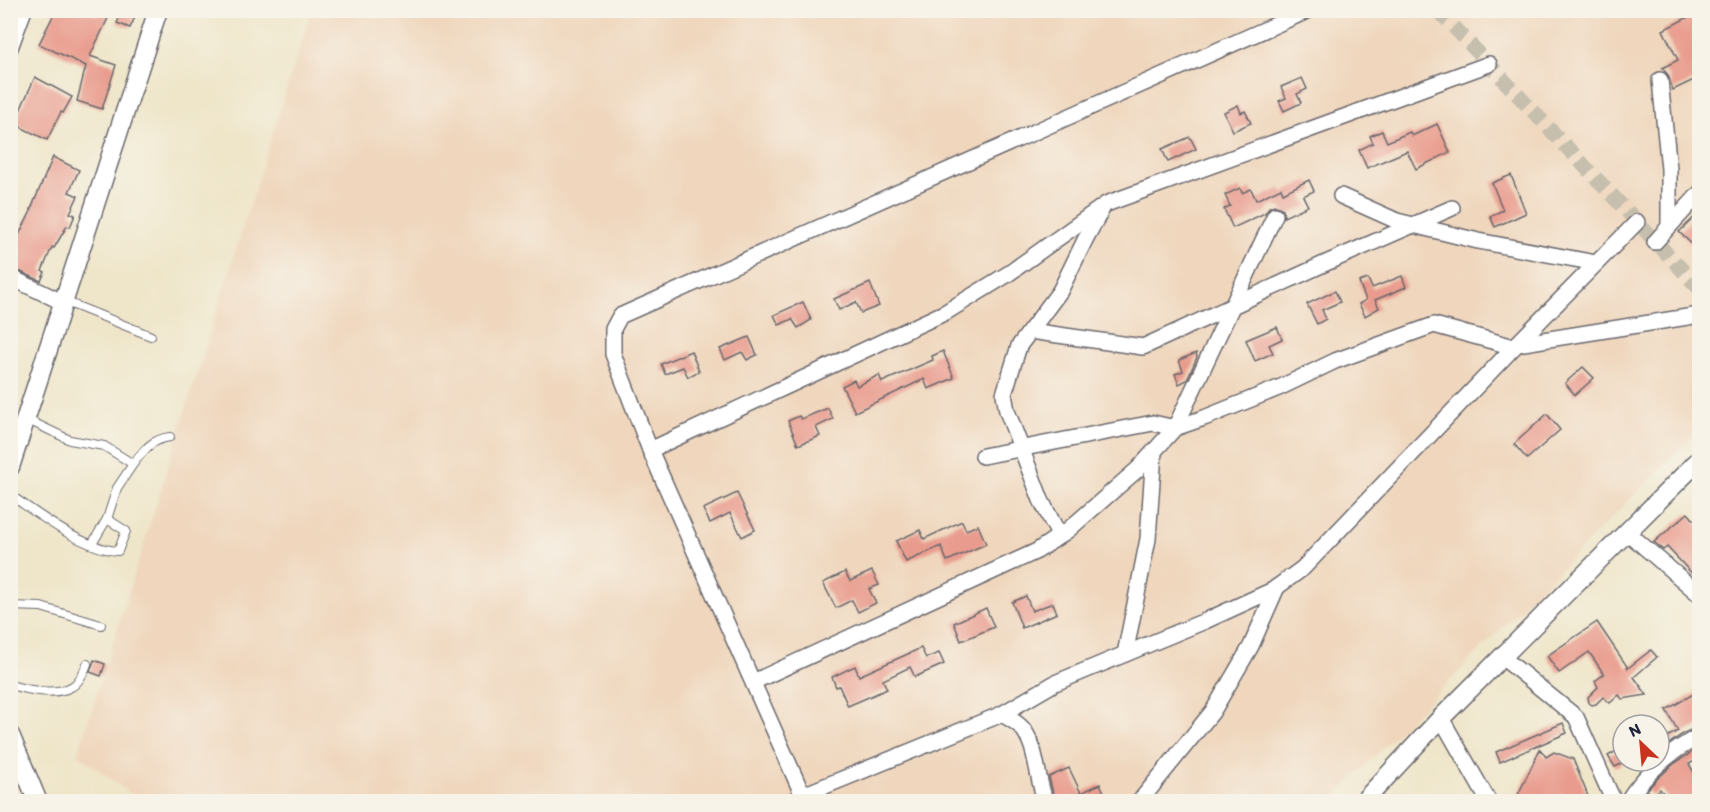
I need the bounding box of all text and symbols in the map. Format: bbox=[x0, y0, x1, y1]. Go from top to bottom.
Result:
north arrow bbox=[1611, 713, 1671, 773]
text: N bbox=[1626, 719, 1644, 741]

